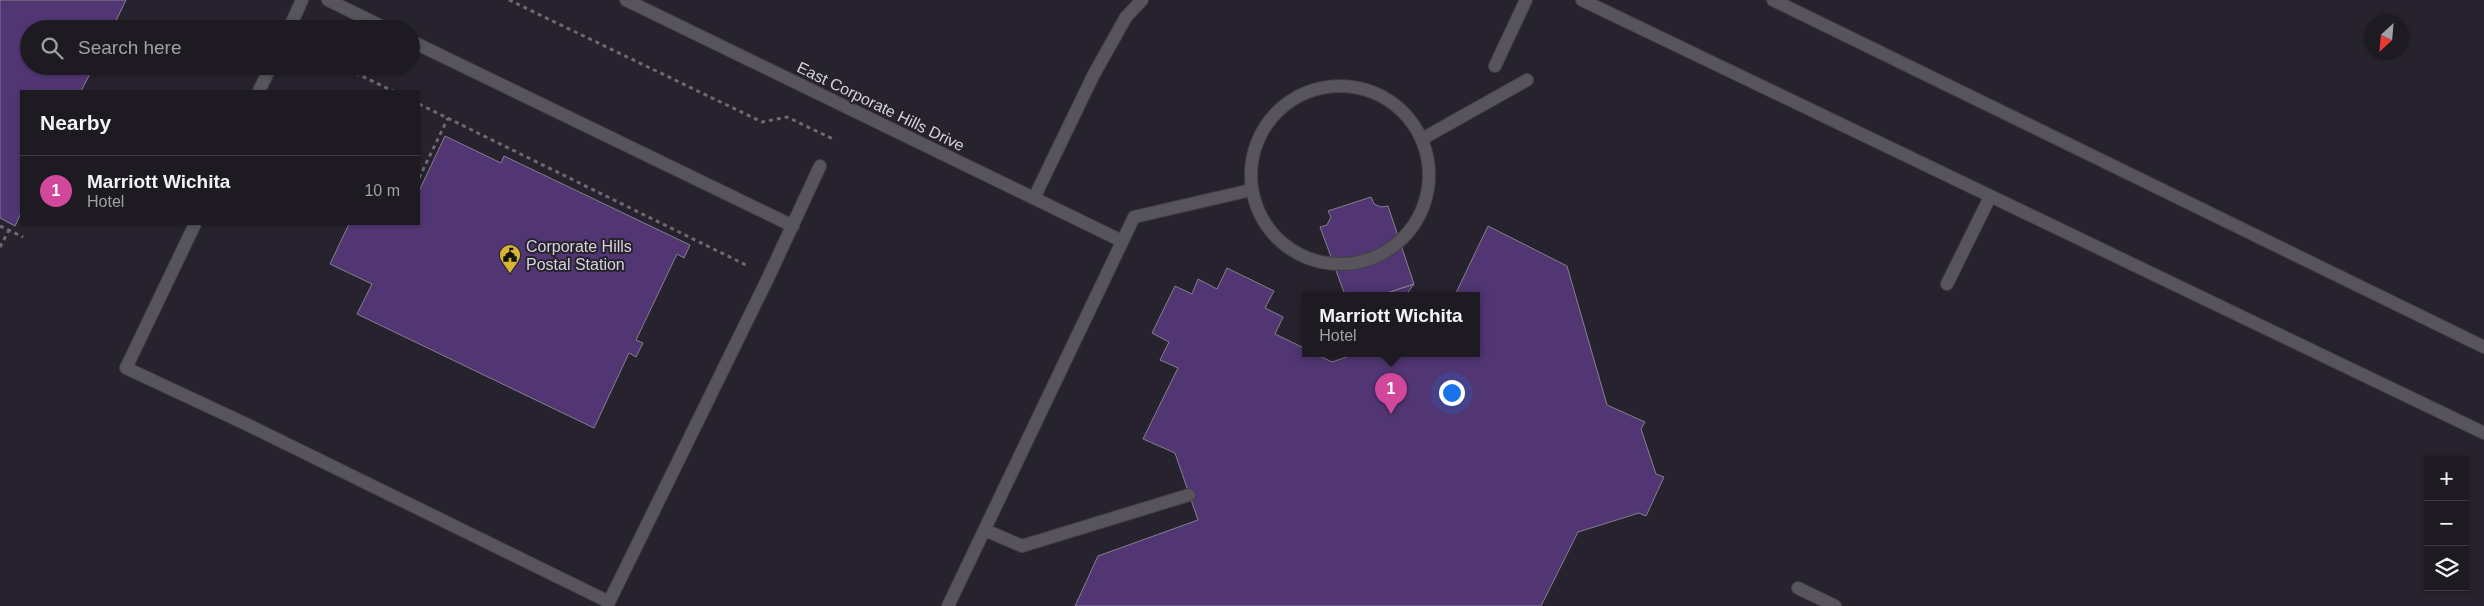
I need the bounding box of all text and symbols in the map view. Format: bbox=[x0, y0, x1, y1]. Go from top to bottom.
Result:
north arrow bbox=[2364, 15, 2409, 60]
search box bbox=[20, 20, 420, 75]
icon: search bbox=[38, 34, 66, 62]
text: Search here bbox=[78, 37, 182, 58]
street label: East Corporate Hills Drive bbox=[794, 58, 967, 154]
text: Nearby bbox=[40, 111, 111, 134]
text: Marriott Wichita bbox=[87, 171, 230, 192]
text: 1 bbox=[52, 182, 60, 199]
text: 10 m bbox=[364, 182, 400, 199]
text: Hotel bbox=[87, 193, 124, 210]
place label: Corporate Hills Postal Station bbox=[526, 238, 632, 273]
public building icon: Corporate Hills Postal Station bbox=[498, 243, 522, 274]
popup bbox=[1302, 292, 1480, 357]
text: Marriott Wichita bbox=[1319, 305, 1463, 326]
text: Hotel bbox=[1319, 327, 1357, 344]
pin: 1 bbox=[1375, 373, 1407, 414]
your location bbox=[1439, 380, 1465, 406]
map controls bbox=[2424, 456, 2469, 591]
button: + bbox=[2424, 456, 2469, 501]
button: − bbox=[2424, 501, 2469, 546]
button: layers bbox=[2424, 546, 2469, 591]

